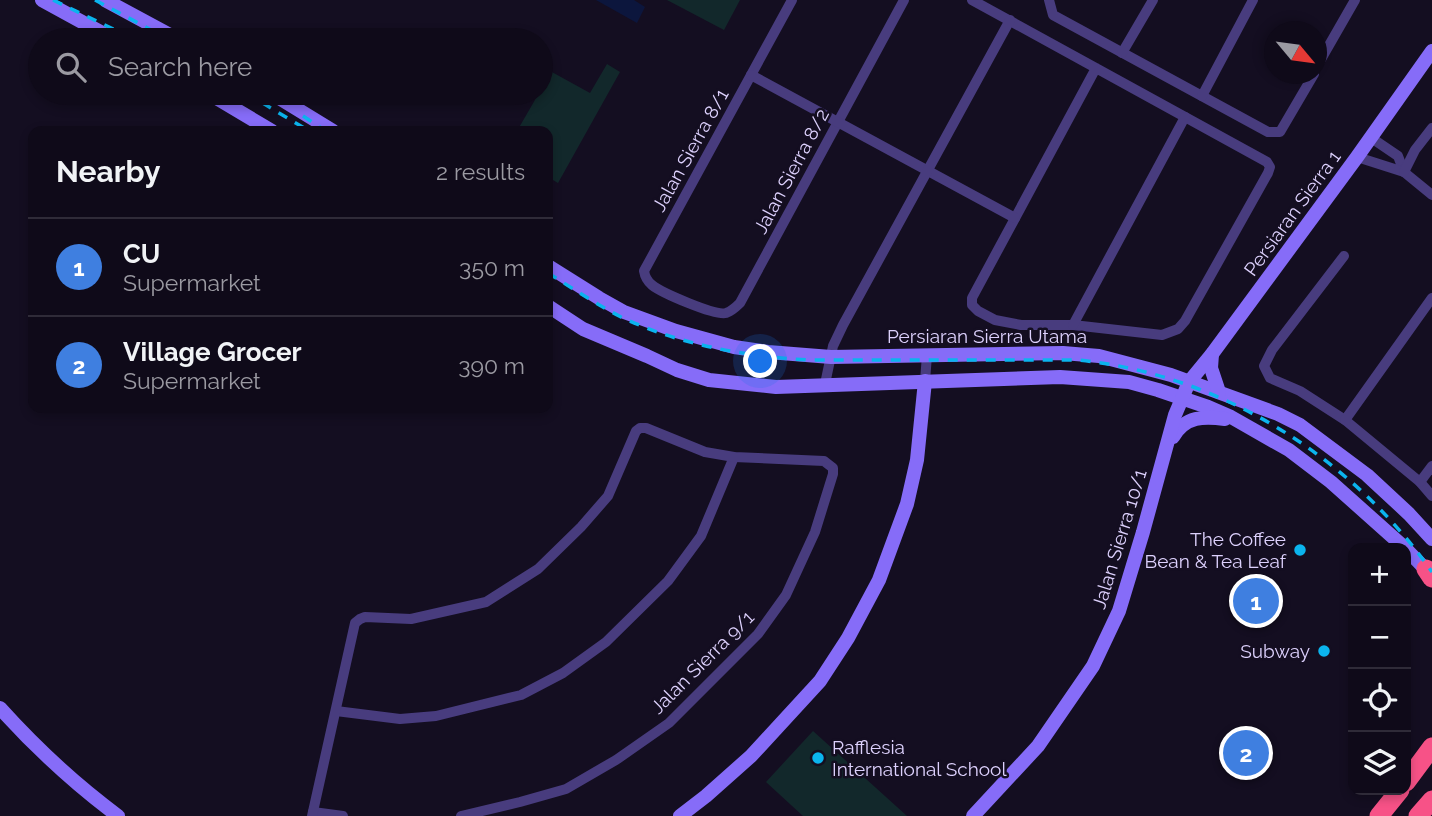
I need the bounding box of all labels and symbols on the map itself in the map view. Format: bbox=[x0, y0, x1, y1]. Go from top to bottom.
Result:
north arrow bbox=[1264, 21, 1327, 84]
street label: Jalan Sierra 8/1 bbox=[647, 85, 733, 215]
street label: Jalan Sierra 8/2 bbox=[749, 105, 833, 237]
street label: Persiaran Sierra 1 bbox=[1239, 146, 1345, 280]
street label: Persiaran Sierra Utama bbox=[887, 325, 1087, 347]
your location bbox=[743, 344, 777, 378]
street label: Jalan Sierra 10/1 bbox=[1087, 466, 1151, 612]
place label: The Coffee Bean & Tea Leaf bbox=[1145, 528, 1287, 572]
marker: The Coffee Bean & Tea Leaf bbox=[1292, 542, 1308, 558]
pin: 1 bbox=[1233, 575, 1279, 627]
street label: Jalan Sierra 9/1 bbox=[646, 606, 758, 718]
place label: Subway bbox=[1240, 640, 1310, 662]
marker: Subway bbox=[1316, 643, 1332, 659]
pin: 2 bbox=[1223, 727, 1269, 779]
place label: Rafflesia International School bbox=[832, 736, 1007, 780]
marker: Rafflesia International School bbox=[810, 750, 826, 766]

